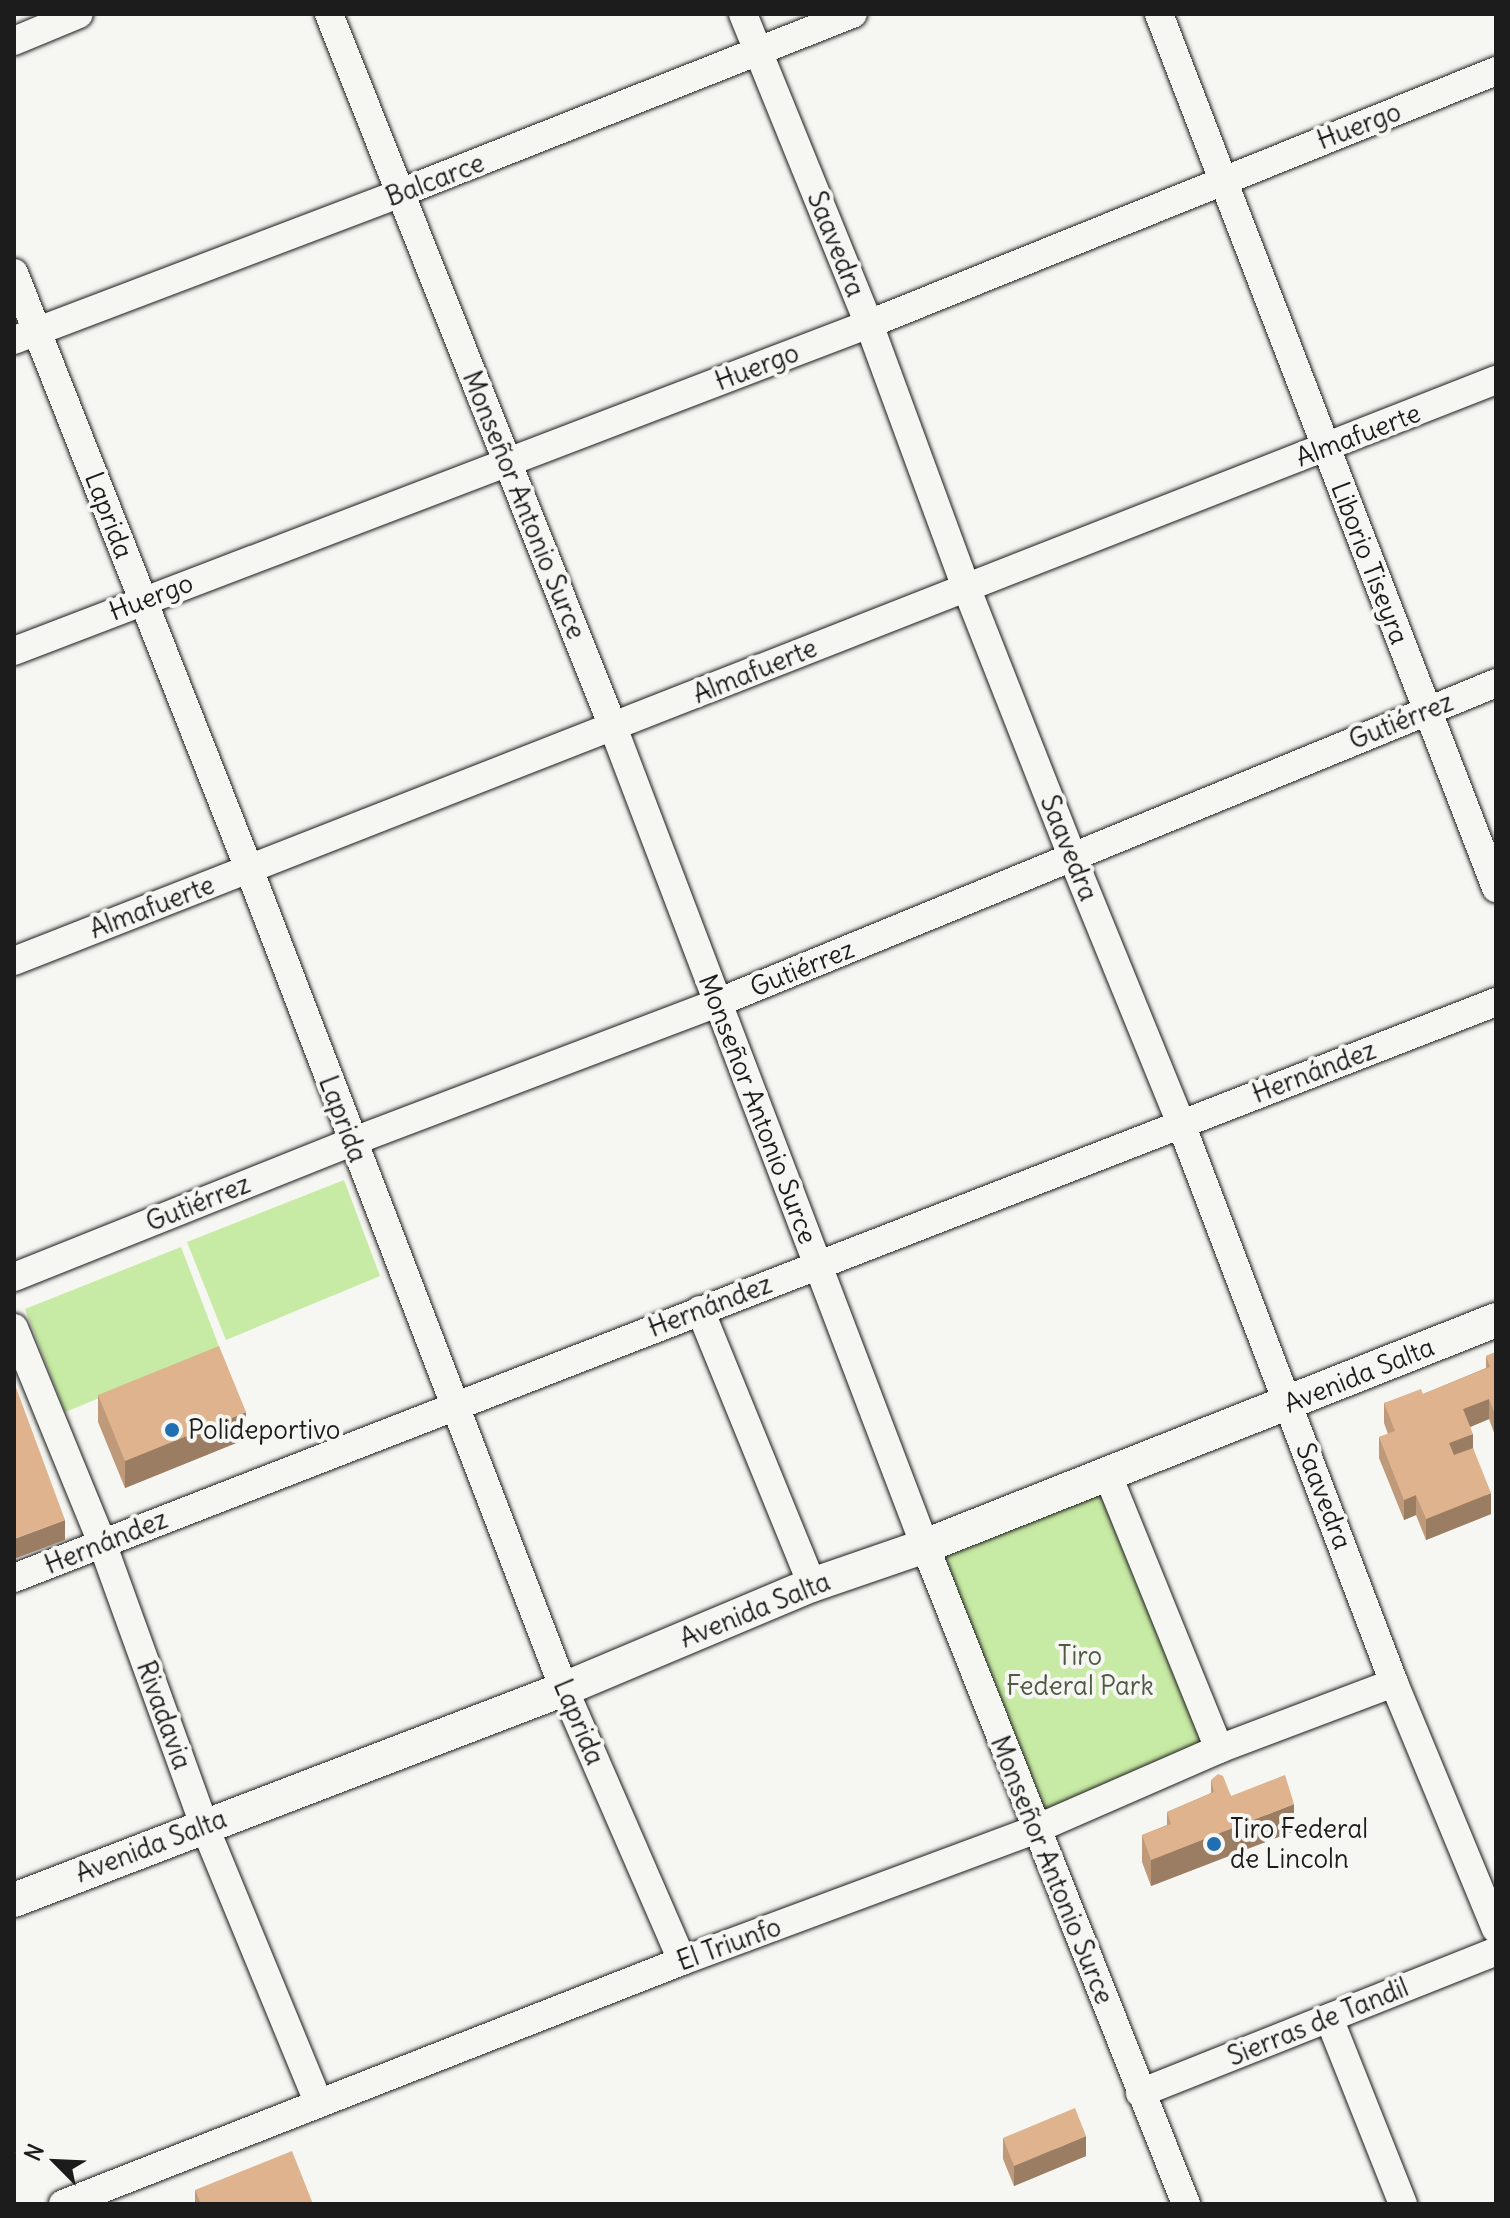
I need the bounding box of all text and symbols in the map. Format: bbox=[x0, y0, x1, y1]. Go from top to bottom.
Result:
street label: Huergo bbox=[1313, 96, 1405, 156]
street label: Balcarce bbox=[381, 147, 489, 213]
street label: Saavedra bbox=[801, 187, 871, 301]
street label: Huergo bbox=[711, 337, 803, 397]
street label: Monseñor Antonio Surce bbox=[456, 366, 592, 644]
street label: Almafuerte bbox=[1291, 397, 1425, 473]
street label: Laprida bbox=[78, 467, 140, 563]
street label: Liborio Tiseyra bbox=[1325, 477, 1415, 649]
street label: Huergo bbox=[105, 567, 197, 627]
street label: Almafuerte bbox=[689, 632, 821, 710]
street label: Gutiérrez bbox=[1344, 686, 1458, 756]
street label: Saavedra bbox=[1034, 791, 1104, 905]
street label: Almafuerte bbox=[85, 869, 219, 945]
street label: Gutiérrez bbox=[745, 933, 859, 1003]
street label: Monseñor Antonio Surce bbox=[692, 970, 824, 1248]
street label: Hernández bbox=[1248, 1034, 1380, 1110]
street label: Laprida bbox=[312, 1071, 374, 1167]
street label: Gutiérrez bbox=[141, 1168, 255, 1238]
street label: Hernández bbox=[644, 1268, 776, 1344]
street label: Avenida Salta bbox=[1279, 1331, 1439, 1419]
place label: Polideportivo bbox=[188, 1414, 340, 1446]
marker: Polideportivo bbox=[163, 1421, 181, 1439]
street label: Saavedra bbox=[1290, 1439, 1358, 1553]
street label: Hernández bbox=[40, 1503, 172, 1581]
street label: Avenida Salta bbox=[675, 1566, 835, 1654]
park label: Tiro Federal Park bbox=[1006, 1640, 1154, 1702]
street label: Rivadavia bbox=[130, 1657, 198, 1773]
street label: Laprida bbox=[547, 1674, 611, 1770]
street label: Monseñor Antonio Surce bbox=[984, 1731, 1120, 2009]
street label: Avenida Salta bbox=[71, 1803, 231, 1889]
place label: Tiro Federal de Lincoln bbox=[1230, 1813, 1368, 1874]
marker: Tiro Federal de Lincoln bbox=[1205, 1835, 1223, 1853]
street label: El Triunfo bbox=[673, 1911, 785, 1977]
street label: Sierras de Tandil bbox=[1223, 1972, 1413, 2072]
north arrow bbox=[16, 2122, 96, 2202]
text: N bbox=[18, 2140, 50, 2165]

